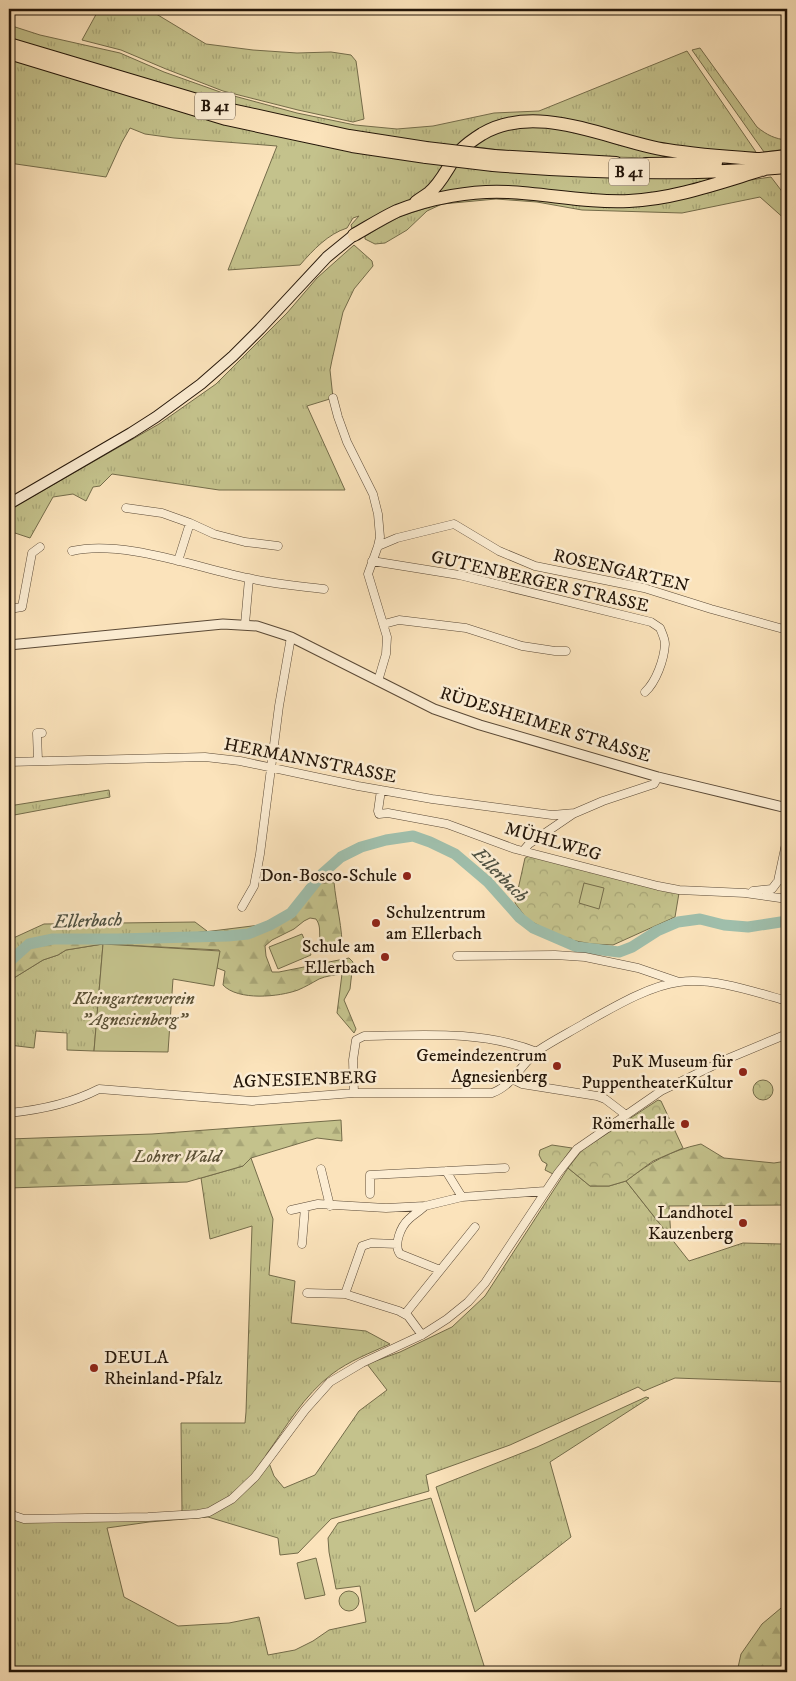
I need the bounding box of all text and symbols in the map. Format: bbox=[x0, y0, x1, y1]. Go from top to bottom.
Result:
road number: B 41 bbox=[195, 92, 235, 120]
road number: B 41 bbox=[609, 158, 649, 186]
street label: ROSENGARTEN bbox=[551, 545, 691, 597]
street label: GUTENBERGER STRASSE bbox=[429, 546, 651, 618]
street label: RÜDESHEIMER STRASSE bbox=[437, 682, 653, 768]
street label: HERMANNSTRASSE bbox=[222, 733, 398, 789]
street label: MÜHLWEG bbox=[502, 818, 604, 866]
water label: Ellerbach bbox=[467, 842, 533, 908]
place label: Don-Bosco-Schule bbox=[260, 865, 397, 887]
marker: Don-Bosco-Schule bbox=[401, 870, 413, 882]
place label: Schulzentrum am Ellerbach bbox=[386, 902, 486, 945]
water label: Ellerbach bbox=[52, 908, 123, 934]
marker: Schulzentrum am Ellerbach bbox=[370, 917, 382, 929]
place label: Schule am Ellerbach bbox=[302, 936, 376, 979]
marker: Schule am Ellerbach bbox=[379, 951, 391, 963]
park label: Kleingartenverein "Agnesienberg" bbox=[72, 988, 195, 1031]
place label: Gemeindezentrum Agnesienberg bbox=[416, 1045, 547, 1088]
place label: PuK Museum für PuppentheaterKultur bbox=[581, 1051, 733, 1094]
marker: Gemeindezentrum Agnesienberg bbox=[551, 1060, 563, 1072]
street label: AGNESIENBERG bbox=[232, 1066, 378, 1094]
marker: PuK Museum für PuppentheaterKultur bbox=[737, 1066, 749, 1078]
place label: Römerhalle bbox=[592, 1113, 675, 1135]
marker: Römerhalle bbox=[679, 1118, 691, 1130]
park label: Lohrer Wald bbox=[132, 1146, 223, 1168]
place label: Landhotel Kauzenberg bbox=[648, 1202, 734, 1245]
marker: Landhotel Kauzenberg bbox=[737, 1217, 749, 1229]
place label: DEULA Rheinland-Pfalz bbox=[104, 1347, 223, 1390]
marker: DEULA Rheinland-Pfalz bbox=[88, 1362, 100, 1374]

